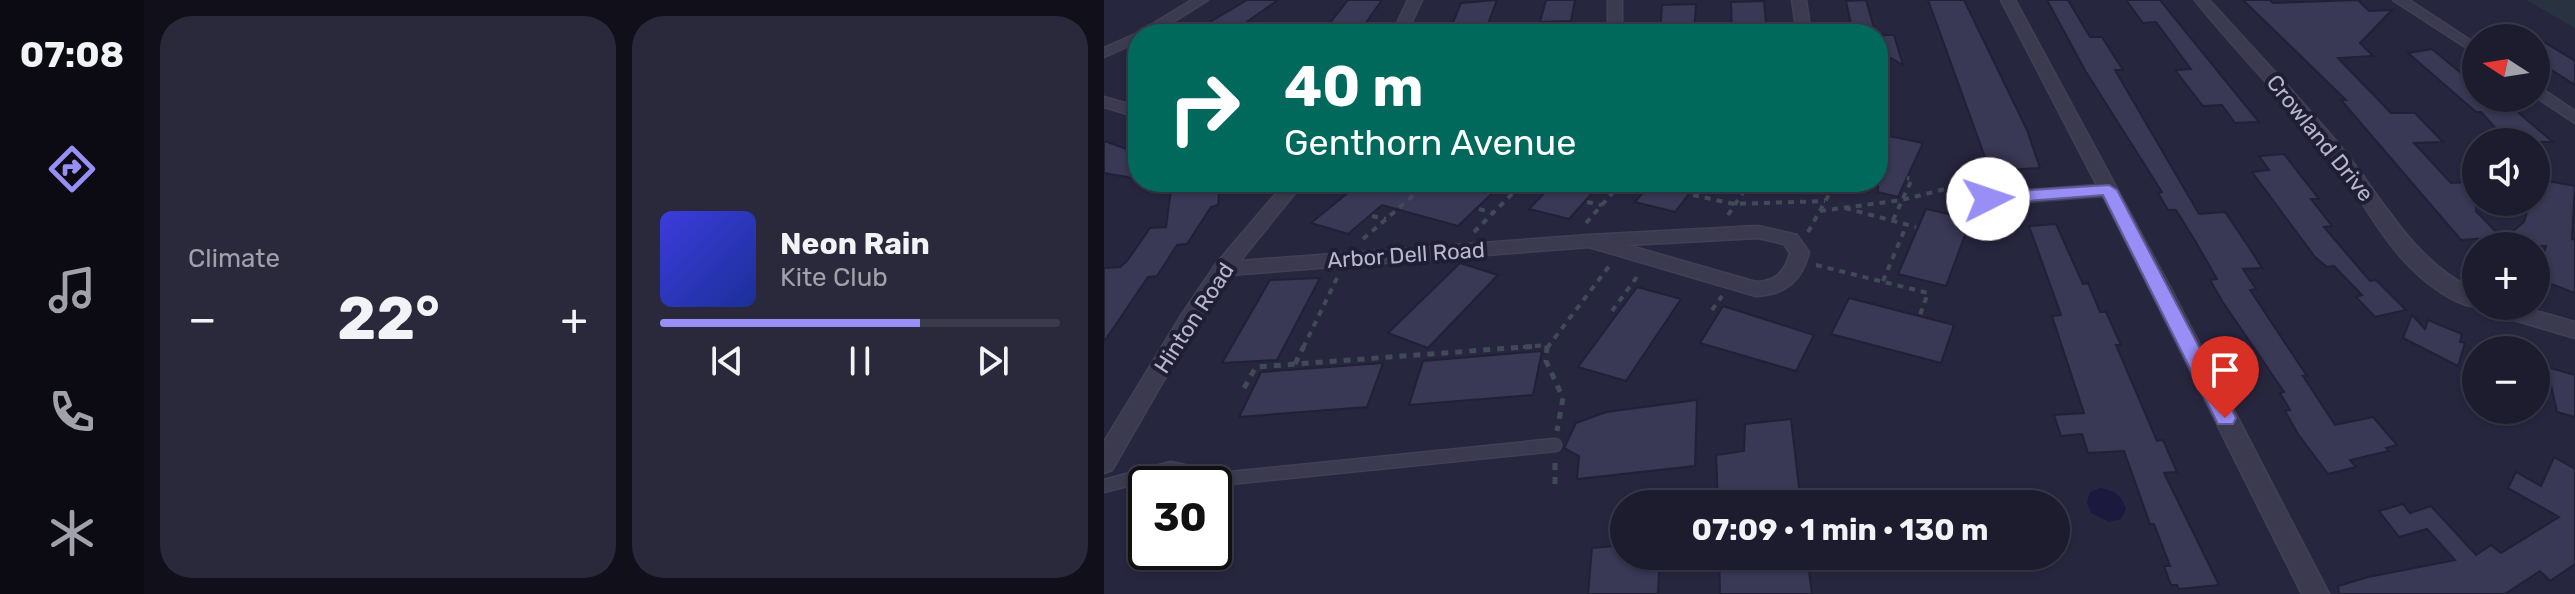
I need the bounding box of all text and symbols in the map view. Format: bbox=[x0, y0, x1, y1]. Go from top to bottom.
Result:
north arrow bbox=[2462, 24, 2550, 112]
map controls bbox=[2462, 24, 2550, 424]
text: 07:08 bbox=[20, 33, 124, 76]
text: 40 m bbox=[1284, 54, 1424, 120]
icon: right bbox=[1152, 56, 1256, 160]
street label: Crowland Drive bbox=[2261, 69, 2379, 207]
text: Genthorn Avenue bbox=[1284, 121, 1576, 164]
button: sound bbox=[2462, 128, 2550, 216]
icon: directions bbox=[44, 141, 100, 197]
position arrow bbox=[1946, 157, 2030, 241]
text: Neon Rain bbox=[780, 226, 930, 262]
button: + bbox=[2462, 232, 2550, 320]
street label: Arbor Dell Road bbox=[1326, 236, 1486, 274]
text: Climate bbox=[188, 243, 280, 274]
street label: Hinton Road bbox=[1148, 258, 1240, 378]
icon: music bbox=[44, 262, 100, 318]
text: Kite Club bbox=[780, 262, 888, 293]
text: 22° bbox=[337, 283, 440, 354]
text: − bbox=[188, 293, 217, 345]
text: + bbox=[561, 293, 588, 345]
pin bbox=[2191, 336, 2259, 418]
button: − bbox=[2462, 336, 2550, 424]
icon: previous bbox=[705, 339, 749, 383]
icon: pause bbox=[838, 339, 882, 383]
icon: next bbox=[971, 339, 1015, 383]
icon: arrive bbox=[2203, 348, 2247, 392]
icon: phone bbox=[44, 384, 100, 440]
speed limit sign: 30 bbox=[1128, 466, 1232, 570]
icon: climate bbox=[44, 505, 100, 561]
text: 07:09 · 1 min · 130 m bbox=[1692, 512, 1988, 548]

